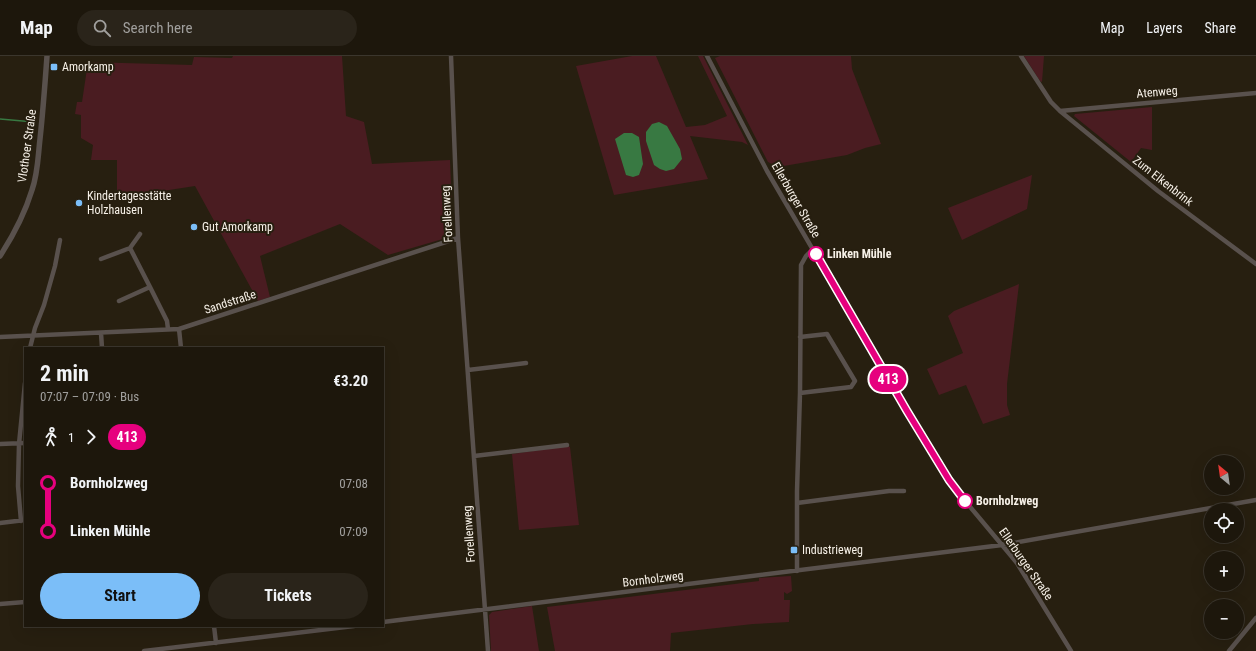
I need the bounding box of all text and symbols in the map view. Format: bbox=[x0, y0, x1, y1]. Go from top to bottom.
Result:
search box bbox=[77, 10, 357, 46]
text: Map bbox=[20, 16, 53, 39]
icon: search bbox=[91, 17, 113, 39]
text: Search here bbox=[123, 19, 193, 37]
text: Map bbox=[1100, 20, 1124, 36]
text: Layers bbox=[1146, 20, 1183, 36]
text: Share bbox=[1205, 20, 1236, 36]
place label: Amorkamp bbox=[62, 60, 114, 74]
marker: Amorkamp bbox=[49, 62, 59, 72]
street label: Atenweg bbox=[1136, 83, 1178, 101]
street label: Vlothoer Straße bbox=[15, 108, 39, 183]
street label: Zum Elkenbrink bbox=[1130, 153, 1196, 209]
street label: Ellerburger Straße bbox=[769, 160, 823, 241]
street label: Forellenweg bbox=[439, 185, 455, 243]
place label: Kindertagesstätte Holzhausen bbox=[87, 189, 172, 217]
marker: Kindertagesstätte Holzhausen bbox=[74, 198, 84, 208]
place label: Gut Amorkamp bbox=[202, 220, 273, 234]
marker: Gut Amorkamp bbox=[189, 222, 199, 232]
marker: Linken Mühle bbox=[808, 246, 824, 262]
place label: Linken Mühle bbox=[827, 247, 892, 261]
street label: Sandstraße bbox=[202, 287, 258, 317]
text: 2 min bbox=[40, 361, 89, 386]
line badge: 413 bbox=[865, 366, 911, 392]
text: 413 bbox=[877, 371, 899, 387]
text: €3.20 bbox=[333, 372, 368, 390]
text: 07:07 – 07:09 · Bus bbox=[40, 389, 139, 404]
icon: walk bbox=[40, 426, 62, 448]
icon: forward bbox=[80, 426, 102, 448]
text: 413 bbox=[116, 429, 138, 445]
text: 1 bbox=[68, 430, 74, 445]
north arrow bbox=[1204, 455, 1244, 495]
map controls bbox=[1204, 455, 1244, 639]
text: Bornholzweg bbox=[70, 474, 148, 492]
text: 07:08 bbox=[339, 476, 368, 491]
marker: Bornholzweg bbox=[957, 493, 973, 509]
place label: Bornholzweg bbox=[976, 494, 1038, 508]
button: locate bbox=[1204, 503, 1244, 543]
street label: Forellenweg bbox=[460, 505, 478, 563]
text: Linken Mühle bbox=[70, 522, 150, 540]
text: 07:09 bbox=[339, 524, 368, 539]
street label: Ellerburger Straße bbox=[996, 525, 1056, 603]
place label: Industrieweg bbox=[802, 543, 863, 557]
marker: Industrieweg bbox=[789, 545, 799, 555]
button: + bbox=[1204, 551, 1244, 591]
street label: Bornholzweg bbox=[622, 568, 684, 590]
button: Start bbox=[40, 573, 200, 619]
button: Tickets bbox=[208, 573, 368, 619]
button: − bbox=[1204, 599, 1244, 639]

